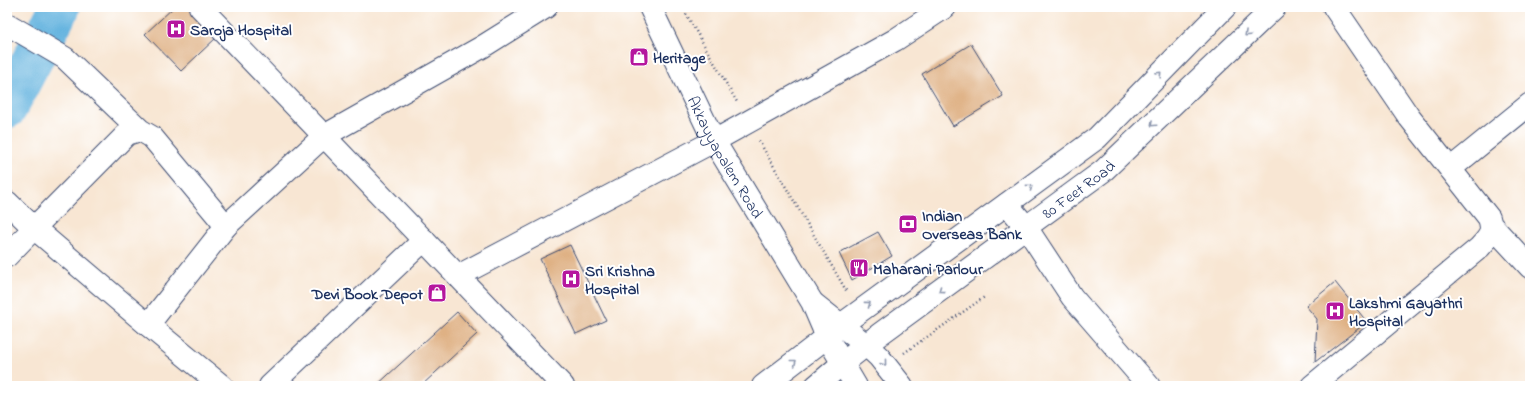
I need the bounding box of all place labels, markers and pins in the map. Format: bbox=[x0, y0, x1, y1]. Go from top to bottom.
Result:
hospital icon: Saroja Hospital bbox=[165, 18, 187, 40]
place label: Saroja Hospital bbox=[190, 19, 292, 43]
shop icon: Heritage bbox=[628, 46, 650, 68]
place label: Heritage bbox=[653, 47, 707, 72]
place label: Indian Overseas Bank bbox=[922, 205, 1023, 247]
bank icon: Indian Overseas Bank bbox=[897, 213, 919, 235]
restaurant icon: Maharani Parlour bbox=[848, 257, 870, 279]
place label: Maharani Parlour bbox=[873, 258, 984, 282]
place label: Sri Krishna Hospital bbox=[585, 260, 655, 302]
hospital icon: Sri Krishna Hospital bbox=[560, 268, 582, 290]
shop icon: Devi Book Depot bbox=[426, 282, 448, 304]
place label: Devi Book Depot bbox=[311, 283, 424, 307]
place label: Lakshmi Gayathri Hospital bbox=[1349, 292, 1463, 334]
hospital icon: Lakshmi Gayathri Hospital bbox=[1324, 300, 1346, 322]

